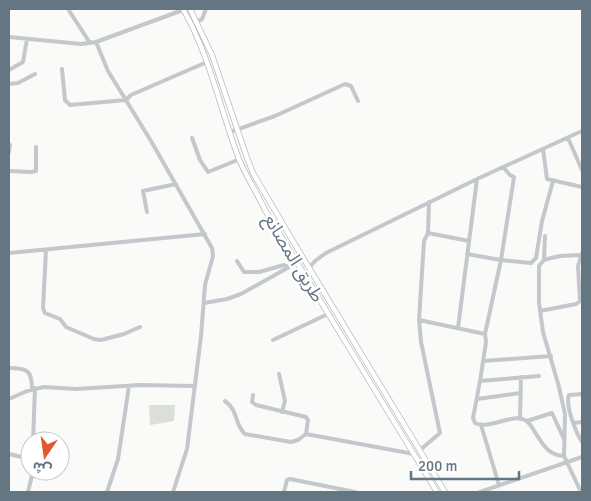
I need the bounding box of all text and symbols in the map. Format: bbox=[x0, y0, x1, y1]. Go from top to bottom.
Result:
street label: طريق المصانع bbox=[257, 210, 329, 308]
north arrow bbox=[20, 431, 70, 481]
scale bar bbox=[411, 448, 518, 480]
text: 200 m bbox=[418, 457, 458, 475]
text: ش bbox=[31, 458, 53, 479]

